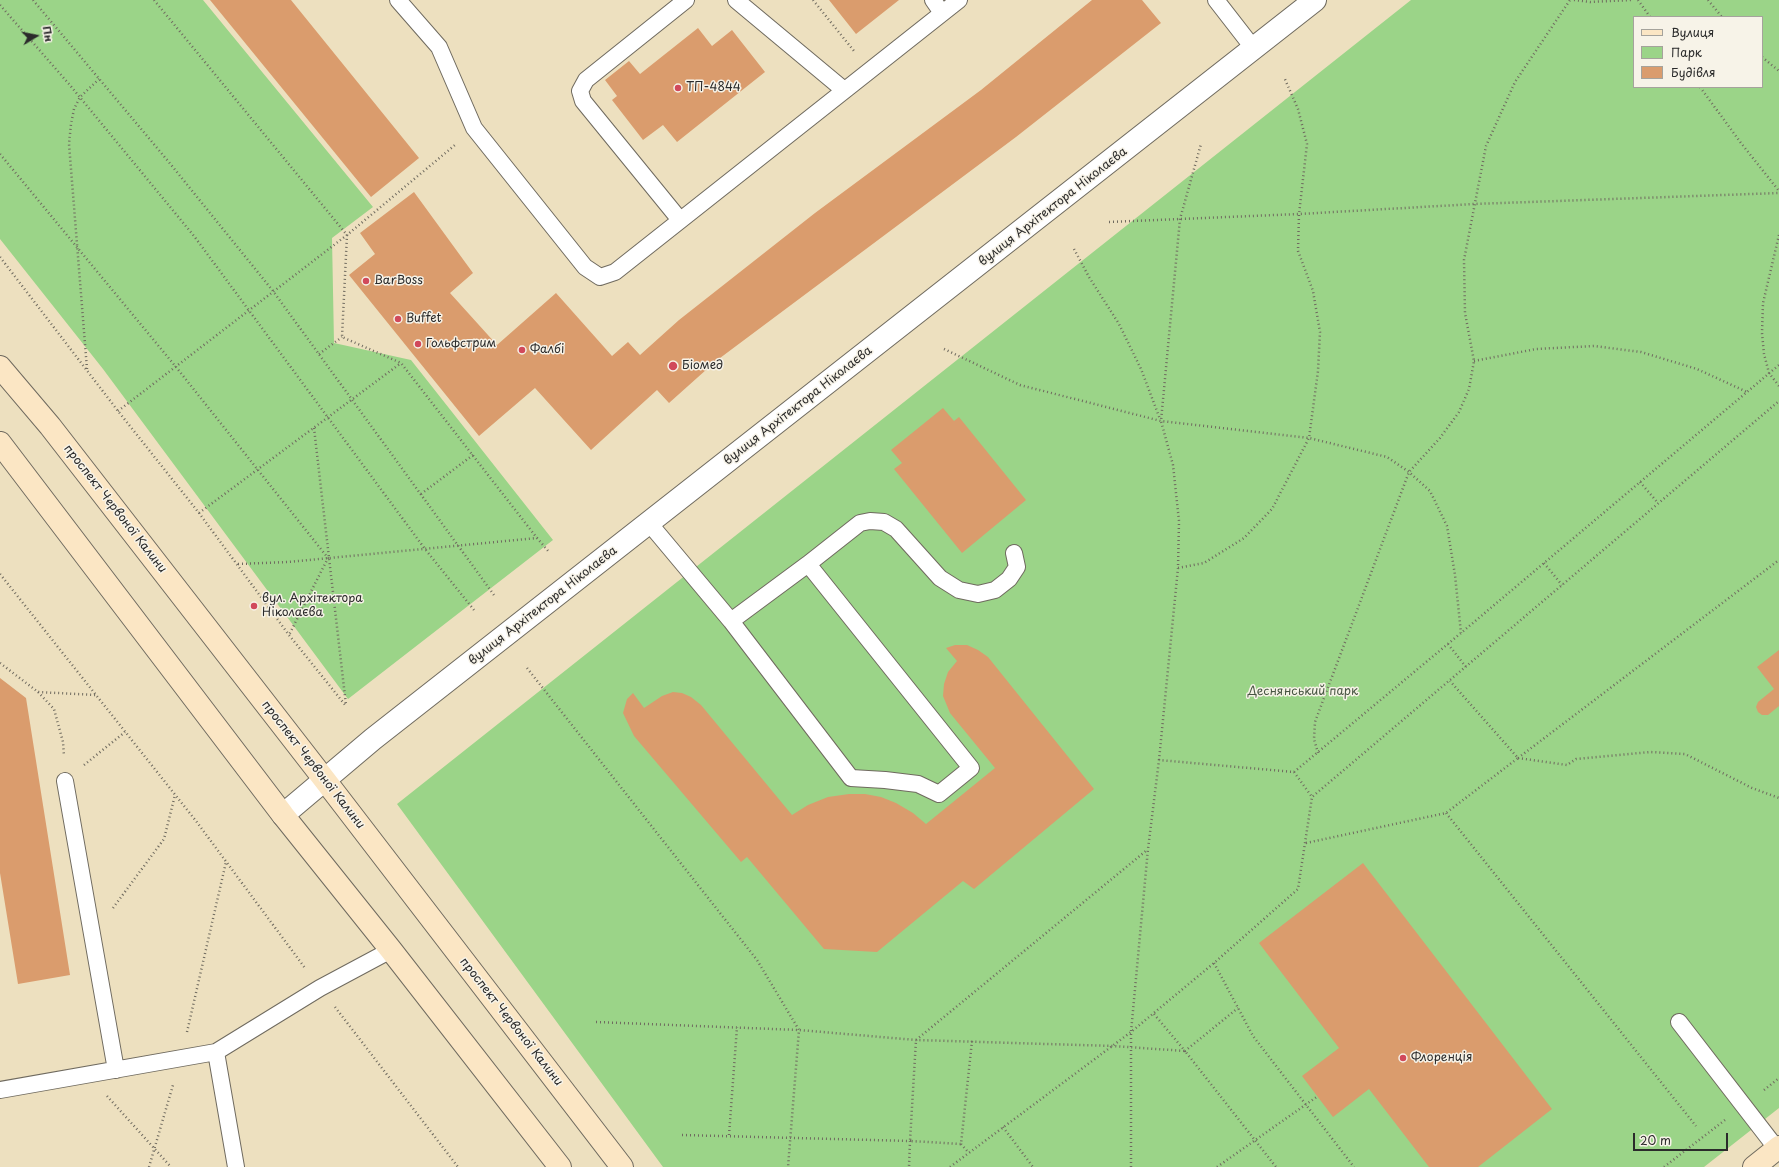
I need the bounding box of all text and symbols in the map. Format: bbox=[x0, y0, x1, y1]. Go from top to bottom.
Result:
north arrow bbox=[16, 16, 56, 56]
legend bbox=[1633, 16, 1763, 88]
text: Вулиця bbox=[1671, 23, 1714, 41]
text: Пн bbox=[39, 24, 58, 43]
text: Парк bbox=[1671, 43, 1702, 61]
text: Будівля bbox=[1671, 63, 1716, 81]
place label: ТП-4844 bbox=[686, 81, 741, 95]
marker: ТП-4844 bbox=[673, 83, 683, 93]
street label: вулиця Архітектора Ніколаєва bbox=[976, 145, 1130, 269]
place label: BarBoss bbox=[374, 274, 423, 288]
marker: BarBoss bbox=[361, 276, 371, 286]
place label: Buffet bbox=[406, 312, 442, 326]
marker: Buffet bbox=[393, 314, 403, 324]
place label: Гольфстрим bbox=[426, 337, 496, 351]
marker: Гольфстрим bbox=[413, 339, 423, 349]
place label: Фалбі bbox=[530, 343, 564, 357]
street label: вулиця Архітектора Ніколаєва bbox=[721, 344, 875, 468]
marker: Фалбі bbox=[517, 345, 527, 355]
place label: Біомед bbox=[682, 359, 723, 373]
marker: Біомед bbox=[667, 360, 679, 372]
street label: проспект Червоної Калини bbox=[60, 442, 170, 576]
street label: вулиця Архітектора Ніколаєва bbox=[466, 544, 620, 668]
place label: вул. Архітектора Ніколаєва bbox=[262, 592, 363, 620]
marker: вул. Архітектора Ніколаєва bbox=[249, 601, 259, 611]
park label: Деснянський парк bbox=[1248, 685, 1358, 699]
street label: проспект Червоної Калини bbox=[258, 698, 368, 832]
street label: проспект Червоної Калини bbox=[456, 955, 566, 1089]
place label: Флоренція bbox=[1411, 1051, 1472, 1065]
marker: Флоренція bbox=[1398, 1053, 1408, 1063]
scale bar bbox=[1635, 1125, 1730, 1151]
text: 20 m bbox=[1640, 1131, 1671, 1149]

